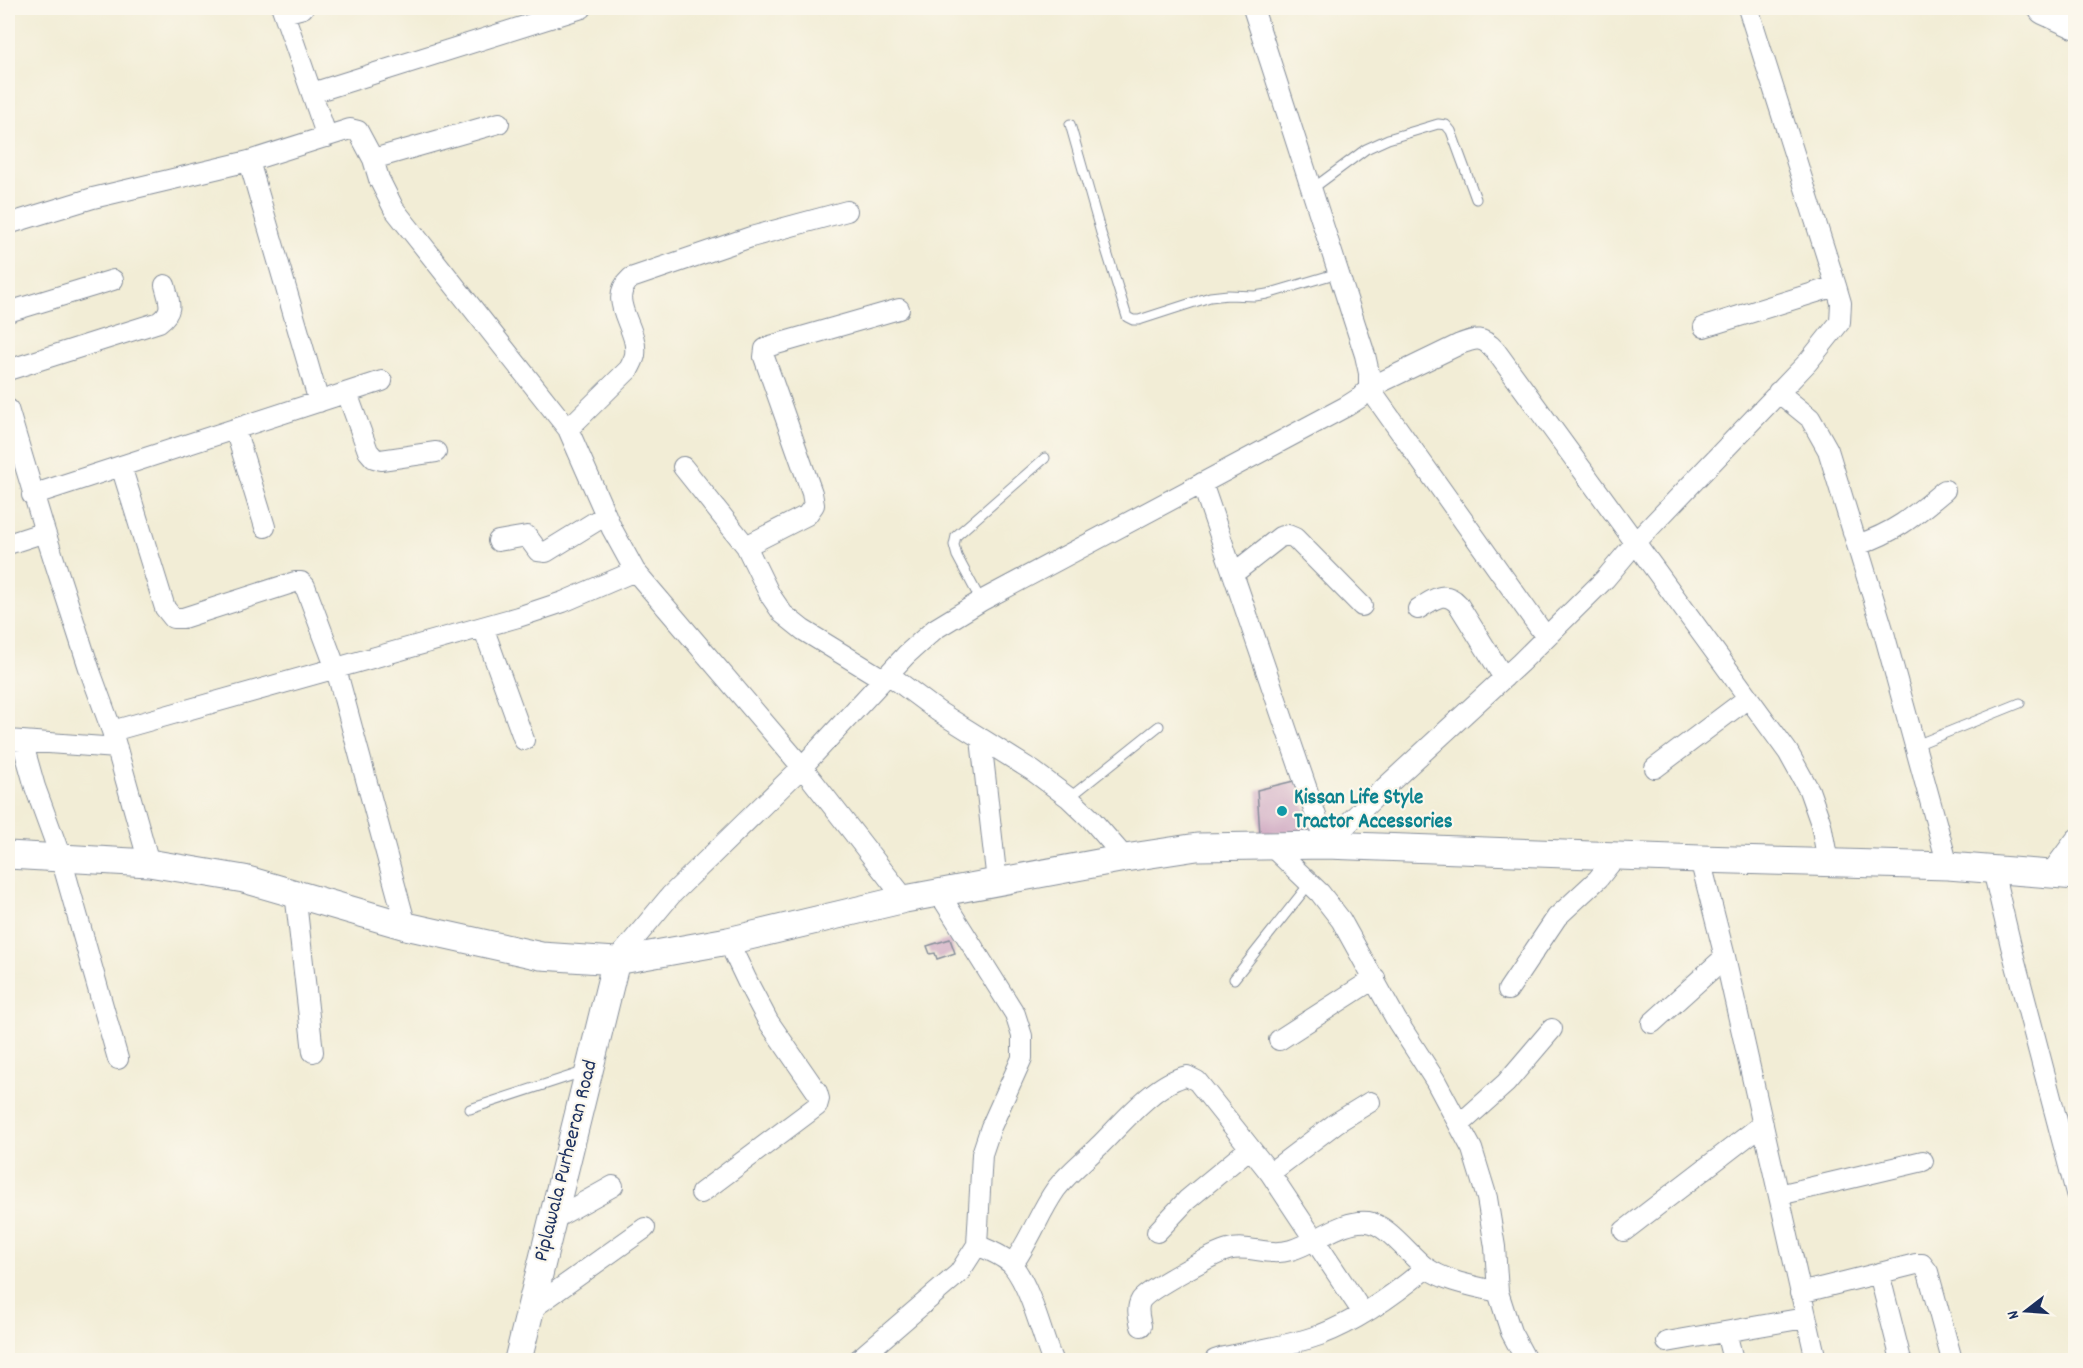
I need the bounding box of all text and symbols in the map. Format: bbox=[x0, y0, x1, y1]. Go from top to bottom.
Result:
place label: Kissan Life Style Tractor Accessories bbox=[1294, 784, 1453, 838]
marker: Kissan Life Style Tractor Accessories bbox=[1275, 804, 1289, 818]
street label: Piplawala Purheeran Road bbox=[527, 1057, 607, 1265]
north arrow bbox=[1996, 1281, 2056, 1341]
text: N bbox=[2002, 1307, 2026, 1322]

